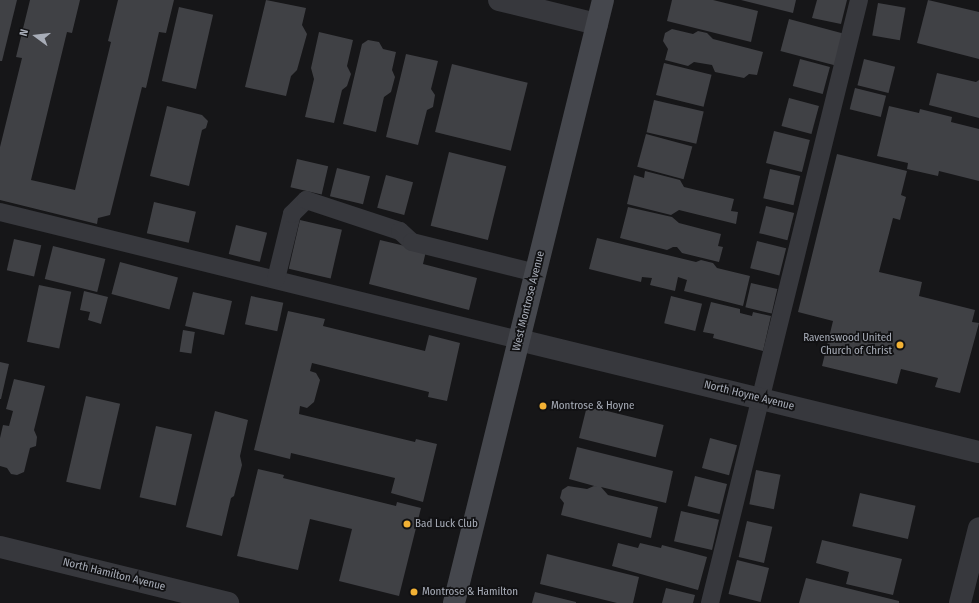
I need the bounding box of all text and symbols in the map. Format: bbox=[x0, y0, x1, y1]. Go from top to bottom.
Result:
north arrow bbox=[16, 16, 56, 56]
text: N bbox=[17, 28, 31, 38]
street label: West Montrose Avenue bbox=[510, 250, 548, 352]
place label: Ravenswood United Church of Christ bbox=[803, 332, 892, 358]
marker: Ravenswood United Church of Christ bbox=[895, 340, 905, 350]
street label: North Hoyne Avenue bbox=[703, 378, 795, 414]
place label: Montrose & Hoyne bbox=[551, 399, 634, 413]
marker: Montrose & Hoyne bbox=[538, 401, 548, 411]
place label: Bad Luck Club bbox=[415, 517, 478, 531]
marker: Bad Luck Club bbox=[402, 519, 412, 529]
street label: North Hamilton Avenue bbox=[61, 556, 167, 594]
place label: Montrose & Hamilton bbox=[422, 585, 518, 599]
marker: Montrose & Hamilton bbox=[409, 587, 419, 597]

